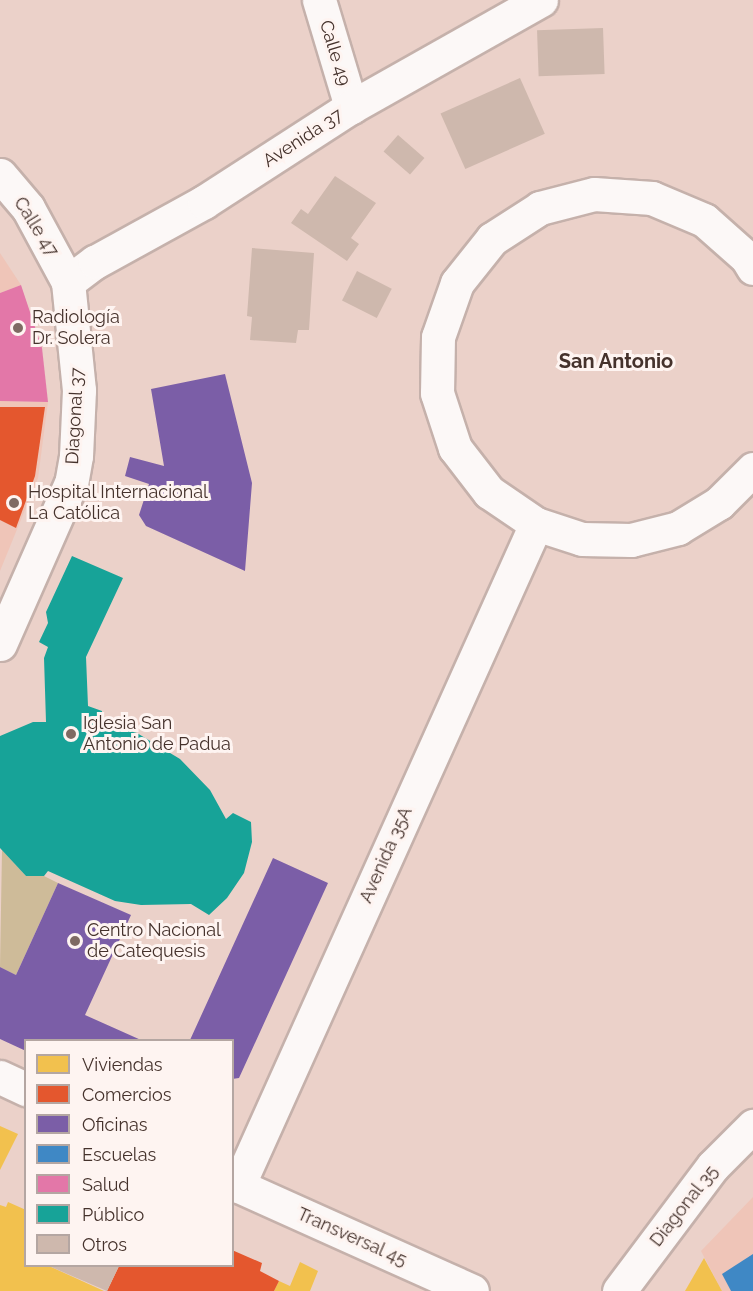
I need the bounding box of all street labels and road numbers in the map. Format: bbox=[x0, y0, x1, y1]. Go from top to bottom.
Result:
street label: Calle 49 bbox=[315, 18, 355, 88]
street label: Avenida 37 bbox=[259, 104, 347, 172]
street label: Calle 47 bbox=[9, 193, 63, 261]
street label: Diagonal 37 bbox=[62, 367, 88, 465]
street label: Avenida 35A bbox=[355, 804, 417, 906]
street label: Diagonal 35 bbox=[645, 1161, 723, 1251]
street label: Transversal 45 bbox=[294, 1203, 410, 1271]

